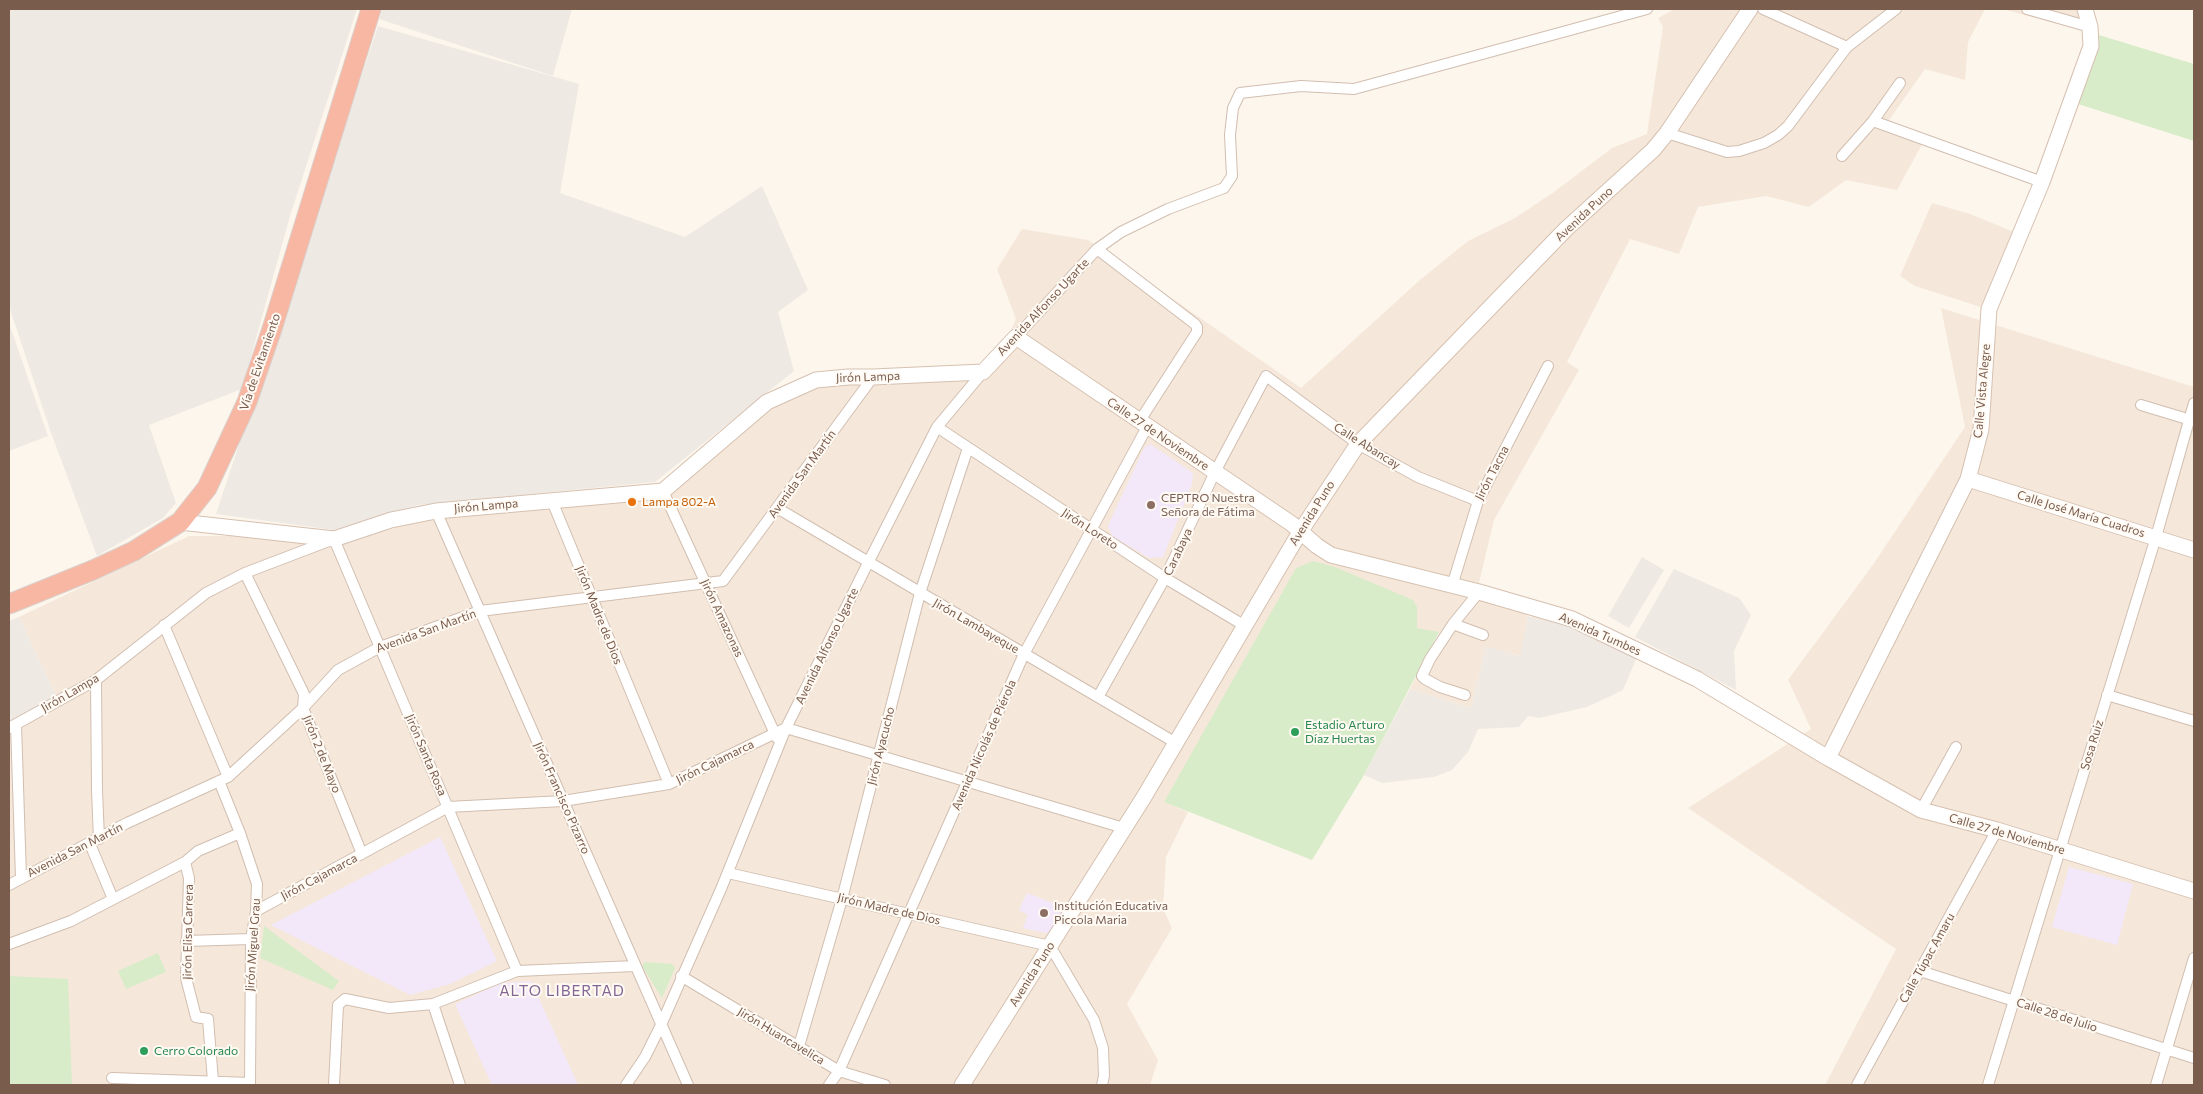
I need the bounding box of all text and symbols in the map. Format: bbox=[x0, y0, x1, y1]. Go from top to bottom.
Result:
street label: Avenida Puno bbox=[1552, 184, 1616, 244]
street label: Avenida Alfonso Ugarte bbox=[994, 255, 1092, 359]
street label: Vía de Evitamiento bbox=[237, 312, 283, 412]
street label: Calle Vista Alegre bbox=[1971, 343, 1993, 439]
street label: Jirón Lampa bbox=[836, 369, 900, 385]
street label: Calle 27 de Noviembre bbox=[1104, 394, 1212, 474]
street label: Calle Abancay bbox=[1331, 420, 1403, 472]
street label: Avenida San Martín bbox=[765, 427, 839, 521]
street label: Jirón Tacna bbox=[1472, 443, 1512, 503]
street label: Avenida Puno bbox=[1286, 478, 1338, 548]
street label: Calle José María Cuadros bbox=[2015, 488, 2147, 540]
place label: CEPTRO Nuestra Señora de Fátima bbox=[1161, 491, 1255, 519]
place label: Lampa 802-A bbox=[642, 495, 716, 509]
street label: Jirón Lampa bbox=[453, 496, 519, 516]
marker: Lampa 802-A bbox=[626, 496, 638, 508]
marker: CEPTRO Nuestra Señora de Fátima bbox=[1145, 499, 1157, 511]
street label: Jirón Loreto bbox=[1059, 505, 1121, 553]
street label: Carabaya bbox=[1161, 526, 1195, 578]
street label: Jirón Madre de Dios bbox=[573, 563, 625, 667]
street label: Jirón Amazonas bbox=[698, 577, 746, 659]
street label: Avenida Alfonso Ugarte bbox=[793, 585, 861, 707]
street label: Jirón Lambayeque bbox=[931, 596, 1021, 656]
street label: Avenida San Martín bbox=[374, 606, 478, 656]
street label: Avenida Tumbes bbox=[1557, 609, 1643, 659]
street label: Jirón Lampa bbox=[38, 671, 102, 715]
street label: Avenida Nicolás de Piérola bbox=[949, 677, 1019, 813]
street label: Jirón Ayacucho bbox=[864, 705, 898, 787]
street label: Jirón Santa Rosa bbox=[402, 712, 450, 798]
street label: Jirón 2 de Mayo bbox=[300, 713, 344, 795]
place label: Estadio Arturo Díaz Huertas bbox=[1305, 718, 1385, 746]
street label: Sosa Ruiz bbox=[2078, 718, 2106, 772]
marker: Estadio Arturo Díaz Huertas bbox=[1289, 726, 1301, 738]
street label: Jirón Cajamarca bbox=[674, 737, 756, 787]
street label: Jirón Francisco Pizarro bbox=[531, 740, 593, 856]
street label: Calle 27 de Noviembre bbox=[1947, 811, 2067, 857]
street label: Avenida San Martín bbox=[25, 820, 125, 880]
street label: Jirón Cajamarca bbox=[278, 851, 360, 903]
street label: Jirón Elisa Carrera bbox=[180, 884, 196, 980]
street label: Jirón Madre de Dios bbox=[836, 890, 942, 928]
street label: Jirón Miguel Grau bbox=[243, 898, 263, 992]
place label: Institución Educativa Piccola Maria bbox=[1054, 899, 1168, 927]
marker: Institución Educativa Piccola Maria bbox=[1038, 907, 1050, 919]
street label: Calle Túpac Amaru bbox=[1896, 910, 1958, 1006]
street label: Avenida Puno bbox=[1006, 939, 1058, 1009]
district label: ALTO LIBERTAD bbox=[498, 982, 626, 1000]
street label: Calle 28 de Julio bbox=[2015, 995, 2099, 1035]
street label: Jirón Huancavelica bbox=[735, 1004, 827, 1068]
place label: Cerro Colorado bbox=[154, 1044, 238, 1058]
marker: Cerro Colorado bbox=[138, 1045, 150, 1057]

